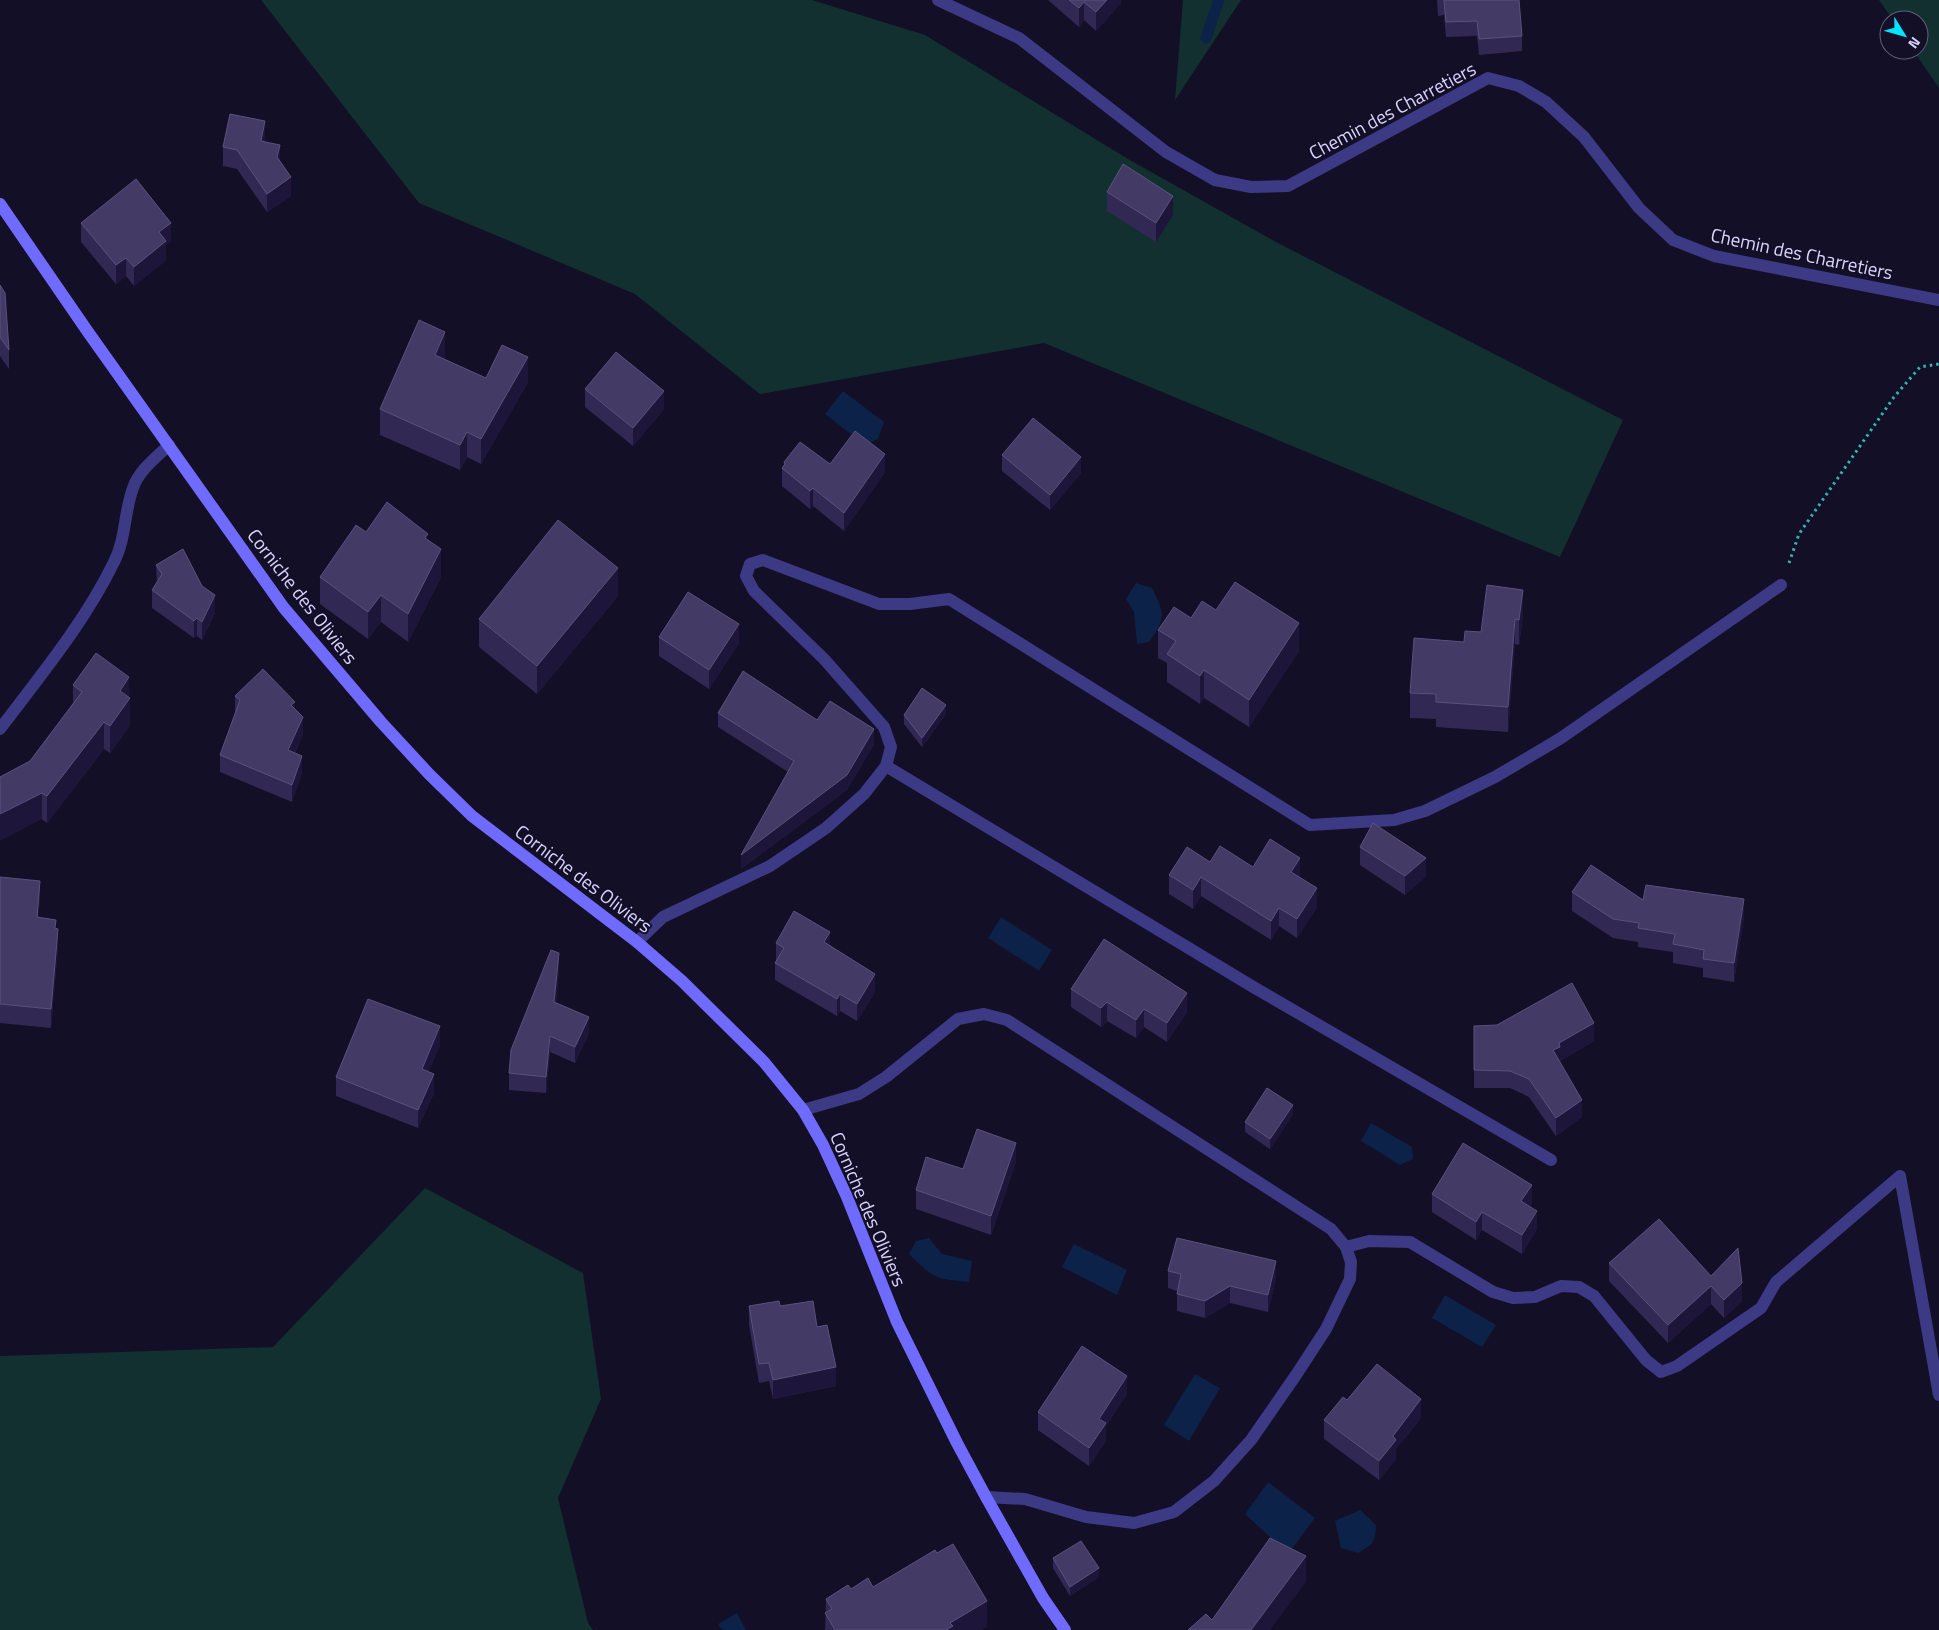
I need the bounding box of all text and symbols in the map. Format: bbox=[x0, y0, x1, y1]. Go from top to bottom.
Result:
north arrow bbox=[1879, 10, 1929, 60]
text: N bbox=[1903, 33, 1926, 53]
street label: Chemin des Charretiers bbox=[1303, 54, 1481, 166]
street label: Chemin des Charretiers bbox=[1708, 220, 1896, 287]
street label: Corniche des Oliviers bbox=[241, 522, 365, 670]
street label: Corniche des Oliviers bbox=[509, 817, 659, 939]
street label: Corniche des Oliviers bbox=[823, 1127, 915, 1291]

